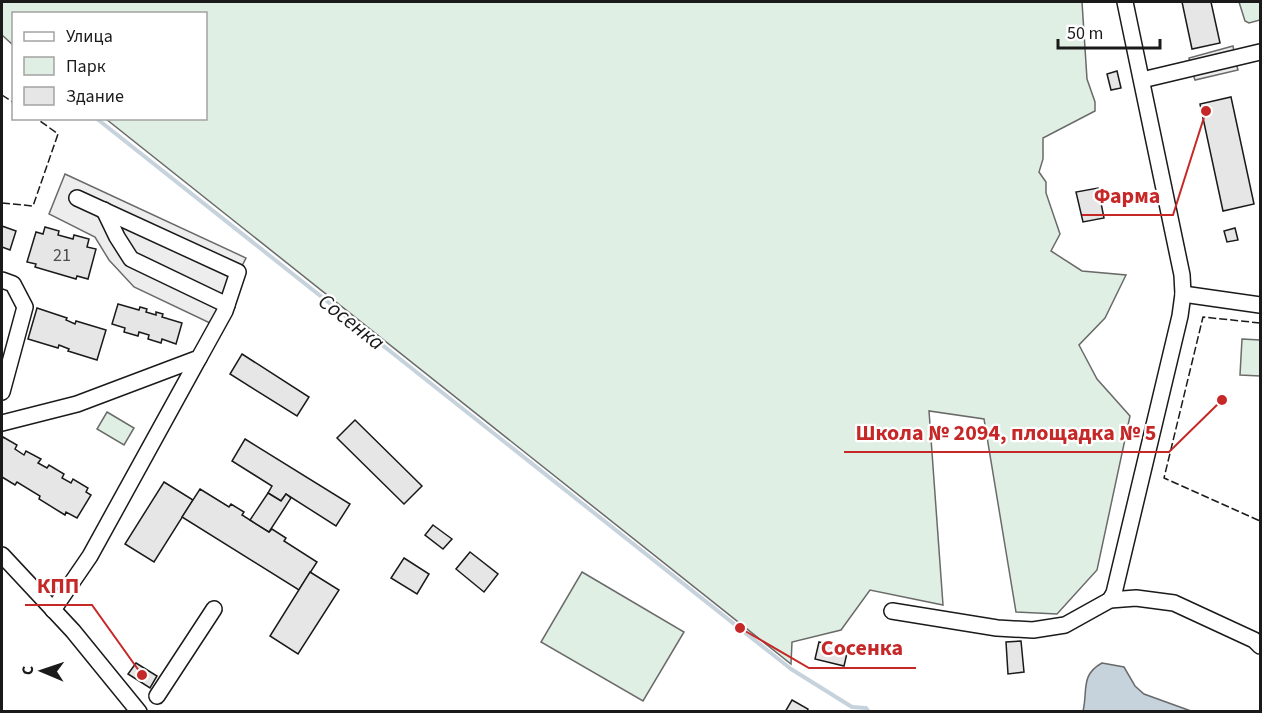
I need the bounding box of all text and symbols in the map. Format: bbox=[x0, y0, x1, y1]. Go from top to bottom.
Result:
legend bbox=[12, 12, 207, 120]
scale bar bbox=[1058, 12, 1160, 50]
text: 50 m bbox=[1067, 21, 1103, 46]
text: Улица bbox=[66, 24, 113, 49]
text: Парк bbox=[66, 54, 106, 79]
text: Здание bbox=[66, 84, 124, 109]
callout: Фарма bbox=[1082, 175, 1173, 215]
text: Фарма bbox=[1094, 180, 1160, 212]
house number: 21 bbox=[53, 243, 71, 268]
water label: Сосенка bbox=[311, 286, 392, 358]
callout: Школа № 2094, площадка № 5 bbox=[844, 412, 1169, 452]
text: Школа № 2094, площадка № 5 bbox=[856, 417, 1156, 449]
callout: КПП bbox=[25, 565, 92, 605]
text: КПП bbox=[37, 570, 79, 602]
callout: Сосенка bbox=[809, 628, 916, 668]
text: Сосенка bbox=[821, 632, 903, 664]
north arrow bbox=[12, 641, 72, 701]
text: С bbox=[17, 665, 39, 676]

